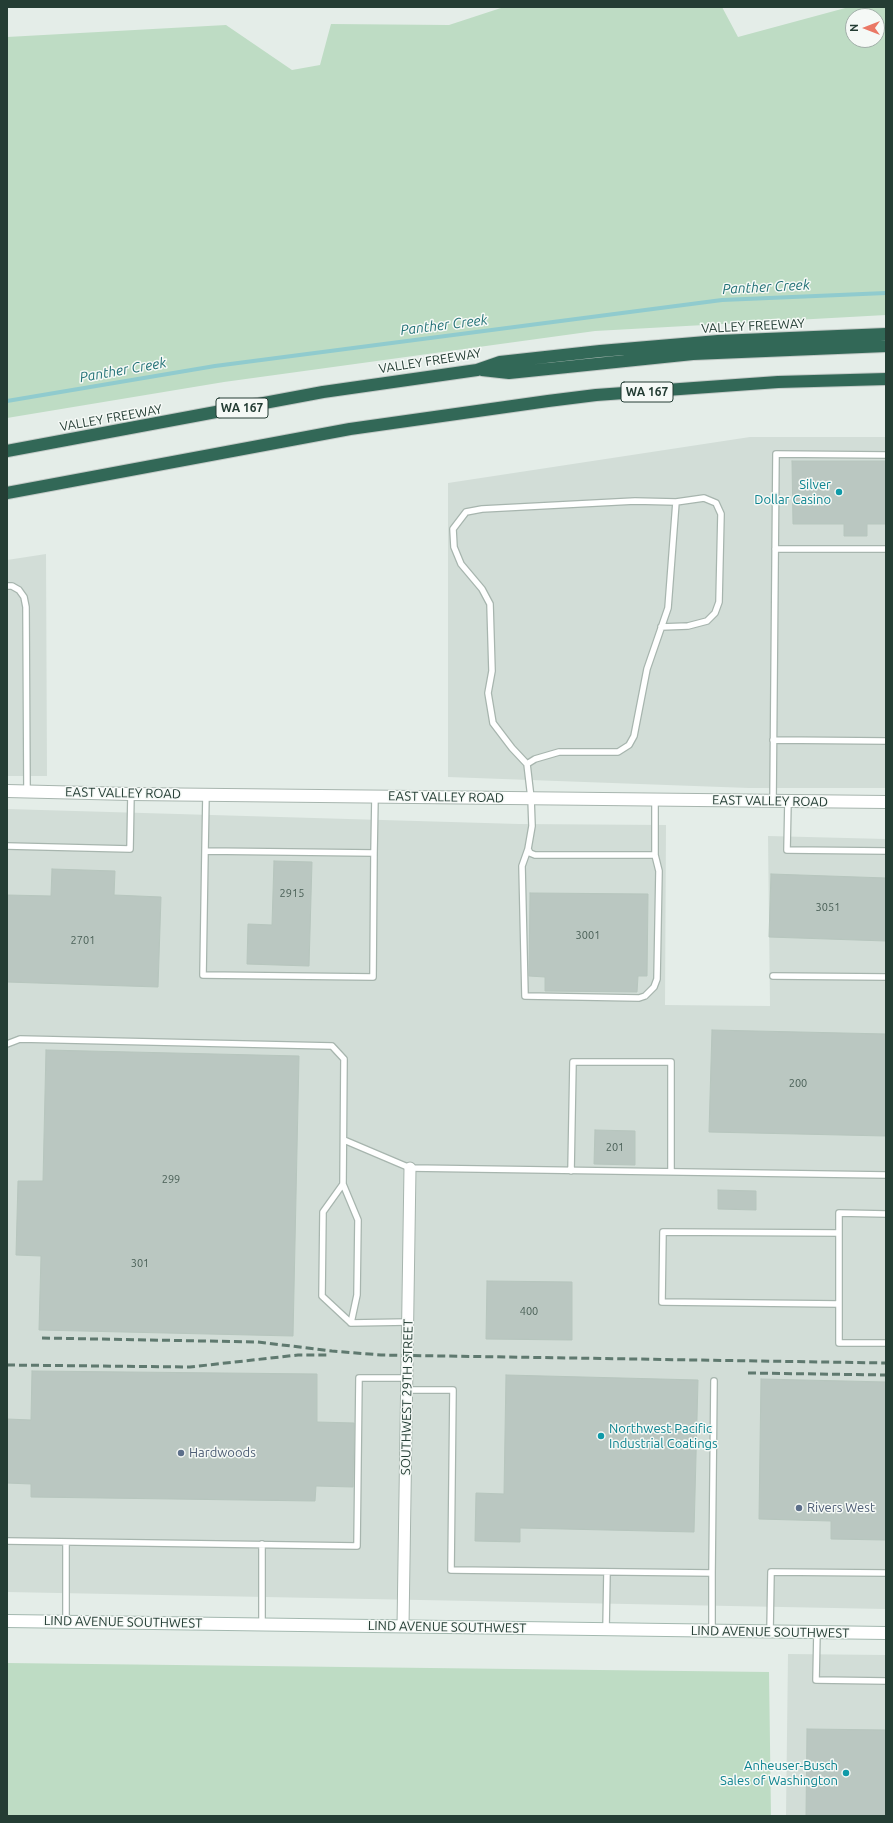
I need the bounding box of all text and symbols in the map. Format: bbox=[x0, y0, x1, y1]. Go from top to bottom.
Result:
north arrow bbox=[845, 8, 885, 48]
text: N bbox=[848, 24, 860, 32]
water label: Panther Creek bbox=[722, 276, 810, 298]
water label: Panther Creek bbox=[399, 311, 489, 339]
street label: VALLEY FREEWAY bbox=[701, 316, 805, 336]
street label: VALLEY FREEWAY bbox=[378, 345, 482, 377]
water label: Panther Creek bbox=[78, 354, 168, 386]
road number: WA 167 bbox=[621, 382, 673, 402]
road number: WA 167 bbox=[216, 398, 268, 418]
street label: VALLEY FREEWAY bbox=[59, 401, 163, 435]
place label: Silver Dollar Casino bbox=[754, 477, 831, 508]
marker: Silver Dollar Casino bbox=[834, 487, 844, 497]
street label: EAST VALLEY ROAD bbox=[65, 784, 181, 802]
street label: EAST VALLEY ROAD bbox=[388, 788, 504, 806]
street label: EAST VALLEY ROAD bbox=[712, 792, 828, 810]
house number: 2915 bbox=[280, 886, 304, 900]
house number: 3051 bbox=[816, 900, 840, 914]
house number: 3001 bbox=[576, 928, 600, 942]
house number: 2701 bbox=[71, 933, 95, 947]
house number: 200 bbox=[789, 1076, 807, 1090]
house number: 201 bbox=[606, 1140, 624, 1154]
house number: 299 bbox=[162, 1172, 180, 1186]
house number: 301 bbox=[131, 1256, 149, 1270]
house number: 400 bbox=[520, 1304, 538, 1318]
street label: SOUTHWEST 29TH STREET bbox=[398, 1319, 416, 1475]
place label: Northwest Pacific Industrial Coatings bbox=[609, 1421, 718, 1452]
marker: Northwest Pacific Industrial Coatings bbox=[596, 1431, 606, 1441]
place label: Hardwoods bbox=[189, 1445, 256, 1461]
marker: Hardwoods bbox=[176, 1448, 186, 1458]
place label: Rivers West bbox=[807, 1500, 875, 1516]
marker: Rivers West bbox=[794, 1503, 804, 1513]
street label: LIND AVENUE SOUTHWEST bbox=[44, 1613, 202, 1631]
street label: LIND AVENUE SOUTHWEST bbox=[368, 1618, 526, 1636]
street label: LIND AVENUE SOUTHWEST bbox=[691, 1623, 849, 1641]
place label: Anheuser-Busch Sales of Washington bbox=[720, 1758, 838, 1789]
marker: Anheuser-Busch Sales of Washington bbox=[841, 1768, 851, 1778]

